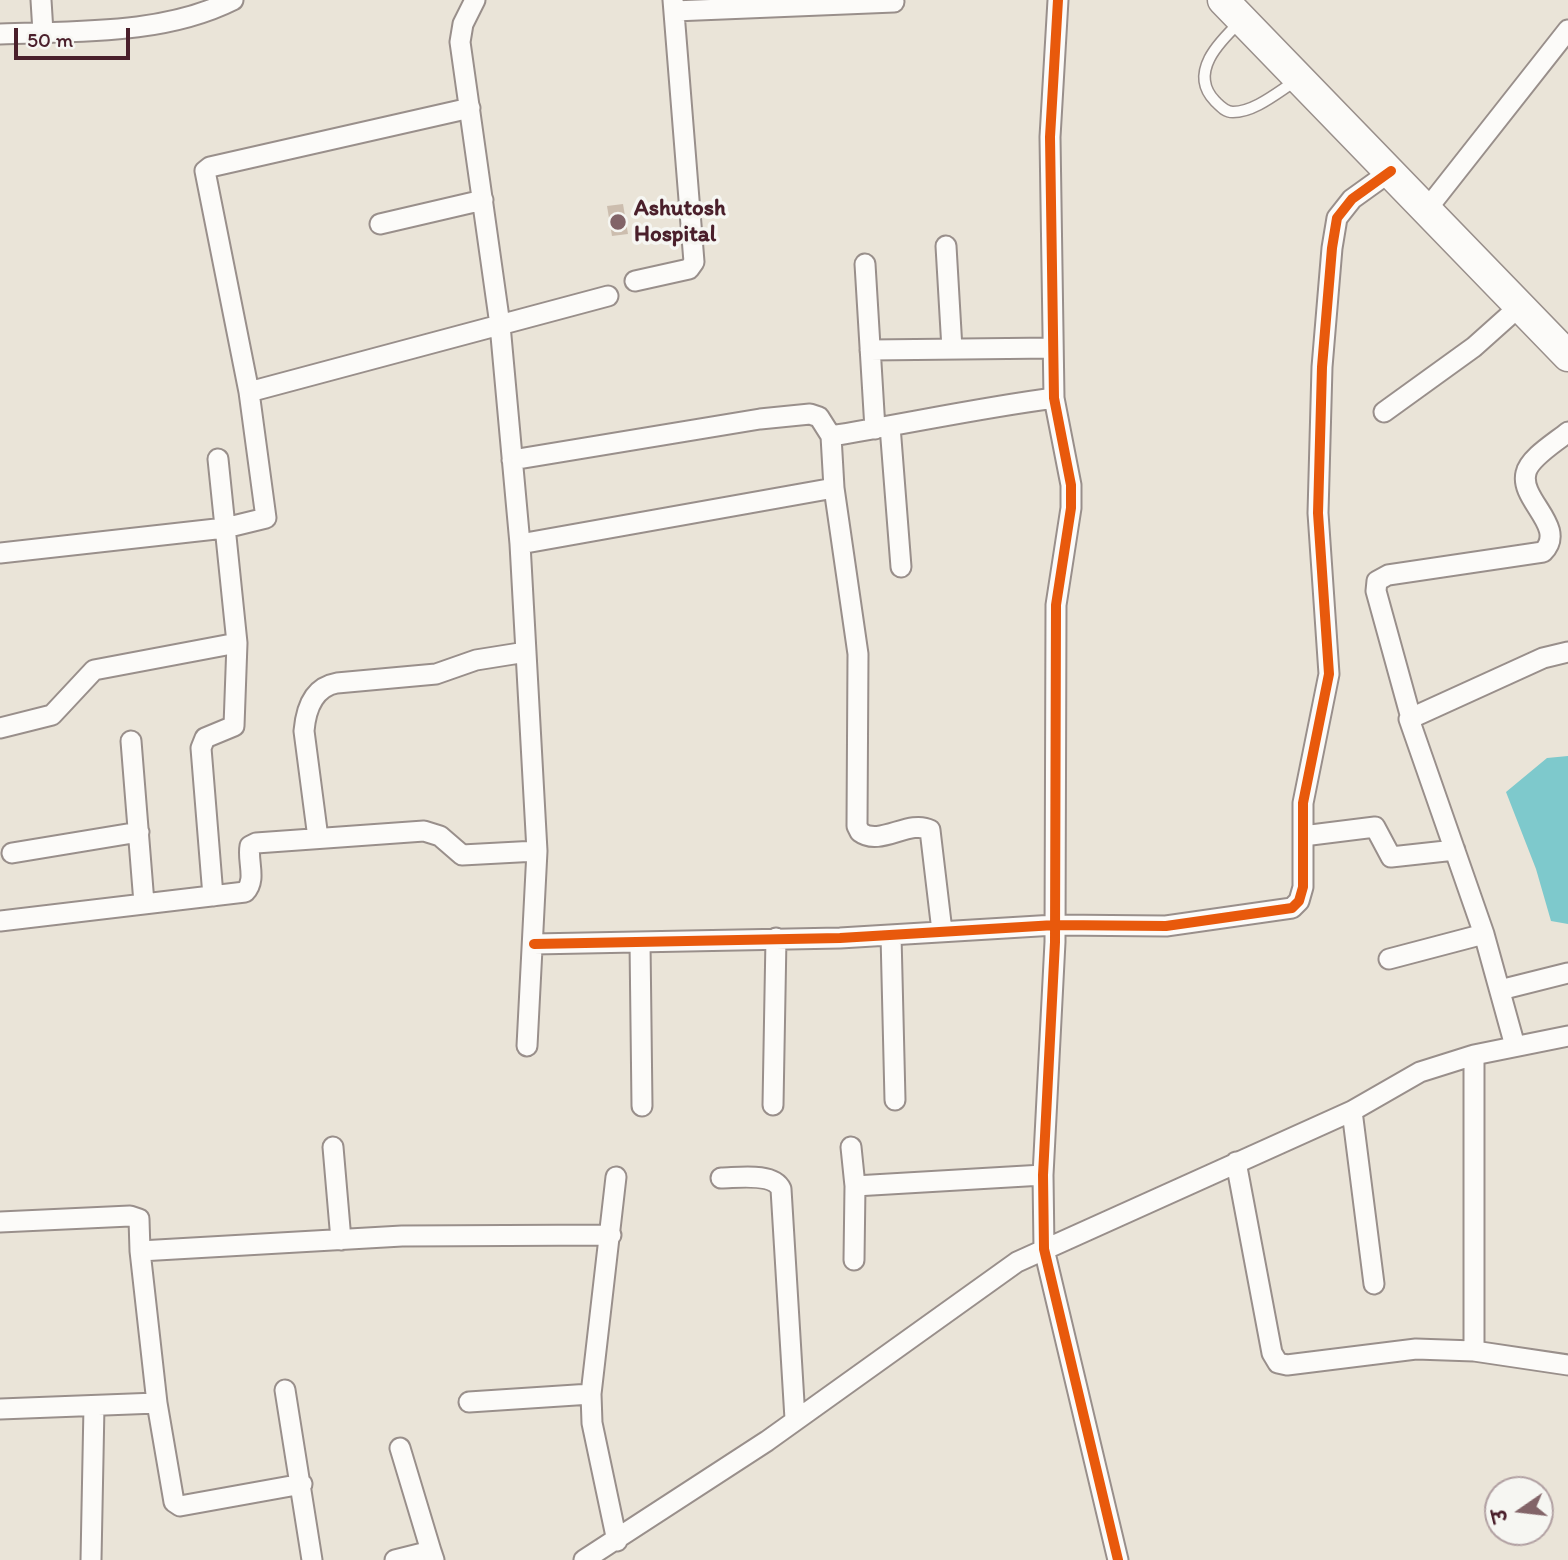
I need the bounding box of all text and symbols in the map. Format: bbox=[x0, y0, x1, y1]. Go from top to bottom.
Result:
scale bar bbox=[18, 14, 133, 58]
text: 50 m bbox=[27, 27, 73, 52]
place label: Ashutosh Hospital bbox=[634, 195, 726, 249]
marker: Ashutosh Hospital bbox=[608, 212, 628, 232]
north arrow bbox=[1484, 1476, 1554, 1546]
text: उ bbox=[1487, 1507, 1513, 1525]

